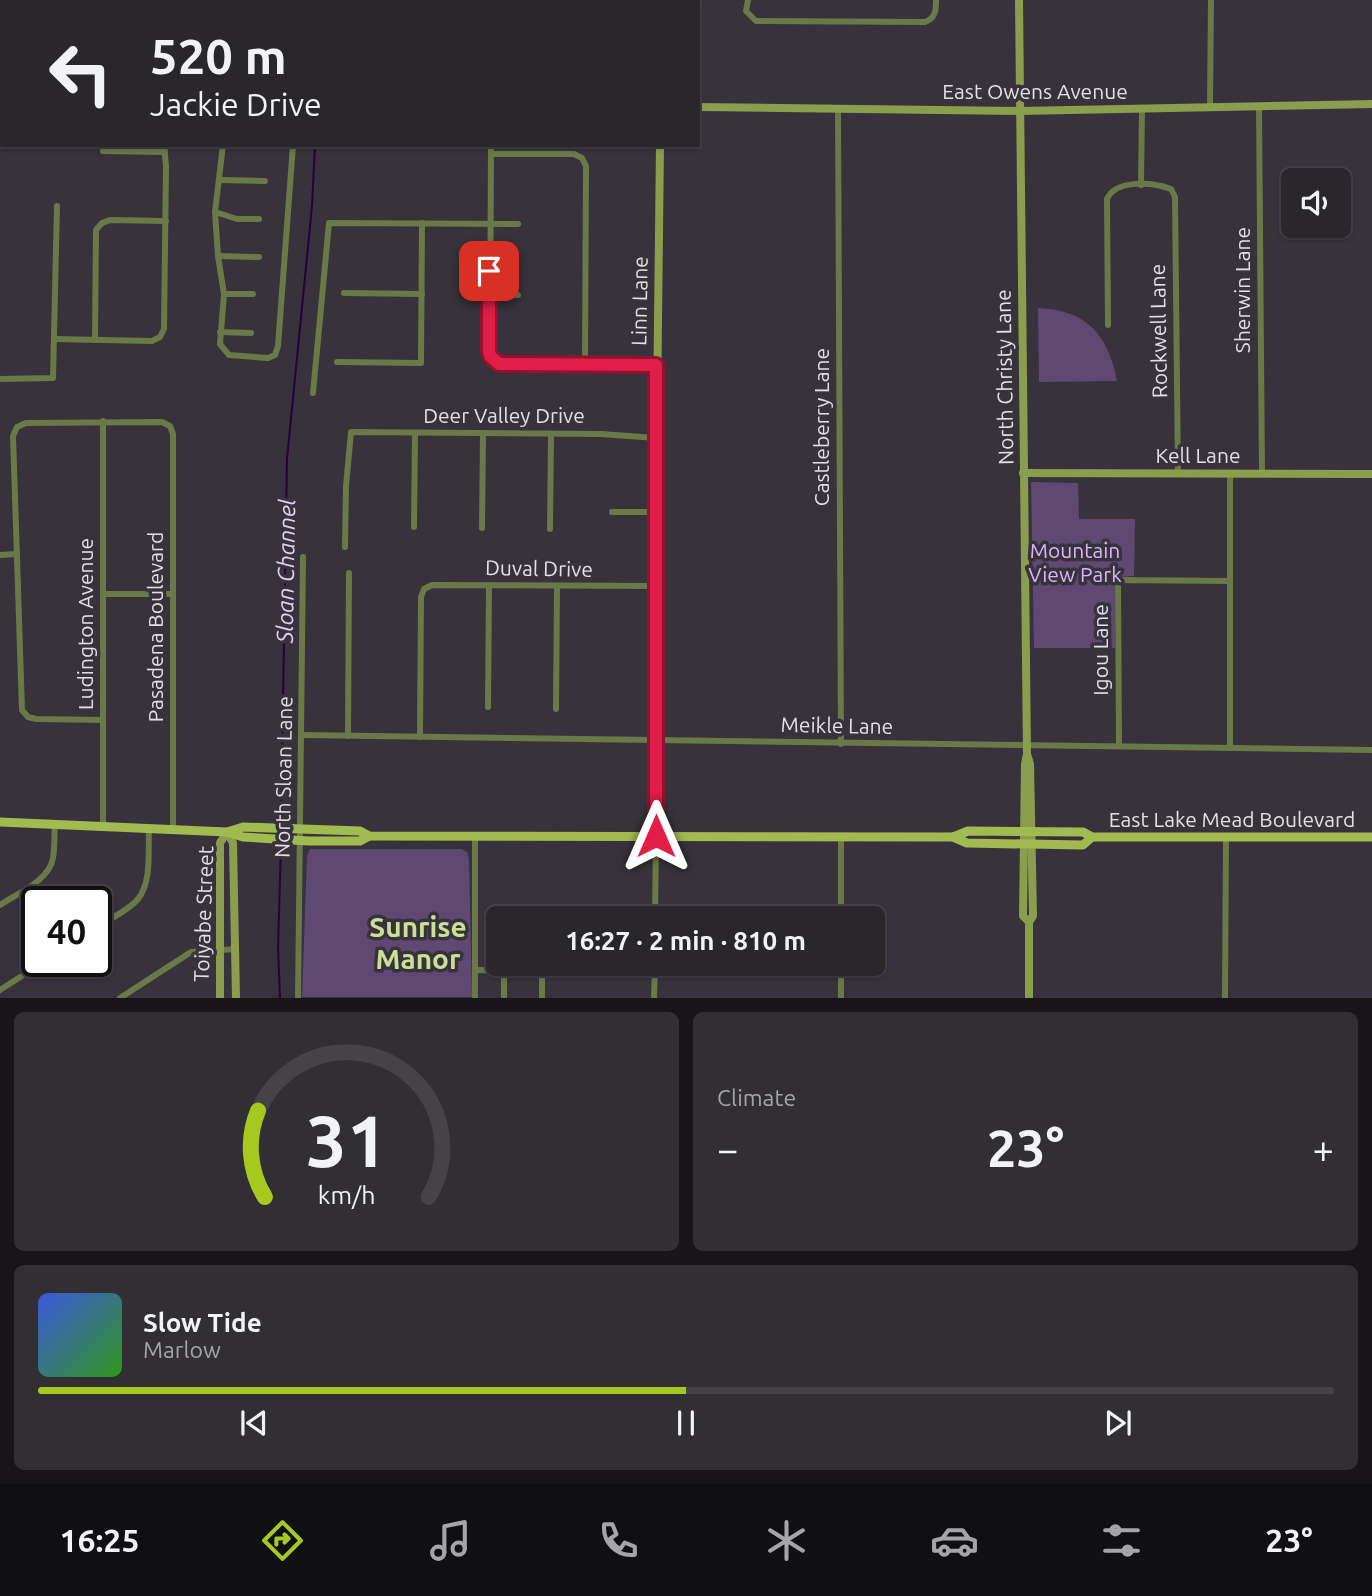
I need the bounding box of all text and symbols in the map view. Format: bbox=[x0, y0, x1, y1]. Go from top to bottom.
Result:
icon: left bbox=[35, 28, 126, 119]
text: 520 m bbox=[150, 28, 287, 83]
street label: East Owens Avenue bbox=[942, 79, 1128, 103]
text: Jackie Drive bbox=[150, 86, 322, 122]
map controls bbox=[1281, 168, 1351, 238]
button: sound bbox=[1281, 168, 1351, 238]
street label: Sherwin Lane bbox=[1230, 227, 1254, 353]
pin bbox=[459, 241, 519, 301]
icon: arrive bbox=[470, 252, 508, 290]
street label: Linn Lane bbox=[626, 256, 652, 346]
street label: Rockwell Lane bbox=[1145, 264, 1171, 398]
street label: North Christy Lane bbox=[990, 289, 1018, 465]
street label: Castleberry Lane bbox=[809, 348, 833, 506]
street label: Deer Valley Drive bbox=[423, 403, 585, 427]
street label: Kell Lane bbox=[1155, 443, 1241, 467]
water label: Sloan Channel bbox=[272, 498, 299, 644]
street label: Pasadena Boulevard bbox=[143, 532, 167, 722]
street label: Ludington Avenue bbox=[73, 538, 97, 710]
park label: Mountain View Park bbox=[1028, 538, 1122, 586]
street label: Duval Drive bbox=[485, 555, 593, 581]
street label: Igou Lane bbox=[1088, 604, 1112, 696]
street label: North Sloan Lane bbox=[270, 696, 296, 858]
street label: Meikle Lane bbox=[781, 712, 893, 738]
position arrow bbox=[619, 799, 693, 873]
street label: East Lake Mead Boulevard bbox=[1109, 807, 1355, 831]
street label: Toiyabe Street bbox=[189, 845, 217, 982]
speed limit sign: 40 bbox=[21, 886, 112, 977]
district label: Sunrise Manor bbox=[369, 911, 467, 974]
text: 16:27 · 2 min · 810 m bbox=[565, 926, 806, 955]
text: Climate bbox=[717, 1085, 796, 1110]
text: 31 bbox=[305, 1100, 388, 1182]
text: 23° bbox=[987, 1119, 1064, 1177]
text: − bbox=[717, 1128, 738, 1170]
text: + bbox=[1313, 1128, 1334, 1170]
text: km/h bbox=[318, 1181, 375, 1209]
text: Slow Tide bbox=[143, 1308, 262, 1337]
text: Marlow bbox=[143, 1337, 221, 1362]
icon: previous bbox=[235, 1404, 273, 1442]
icon: pause bbox=[667, 1404, 705, 1442]
icon: next bbox=[1099, 1404, 1137, 1442]
icon: directions bbox=[258, 1516, 307, 1565]
icon: music bbox=[426, 1516, 475, 1565]
icon: phone bbox=[594, 1516, 643, 1565]
icon: climate bbox=[762, 1516, 811, 1565]
icon: car bbox=[930, 1516, 979, 1565]
icon: filters bbox=[1097, 1516, 1146, 1565]
text: 16:25 bbox=[59, 1522, 139, 1558]
text: 23° bbox=[1265, 1522, 1313, 1558]

